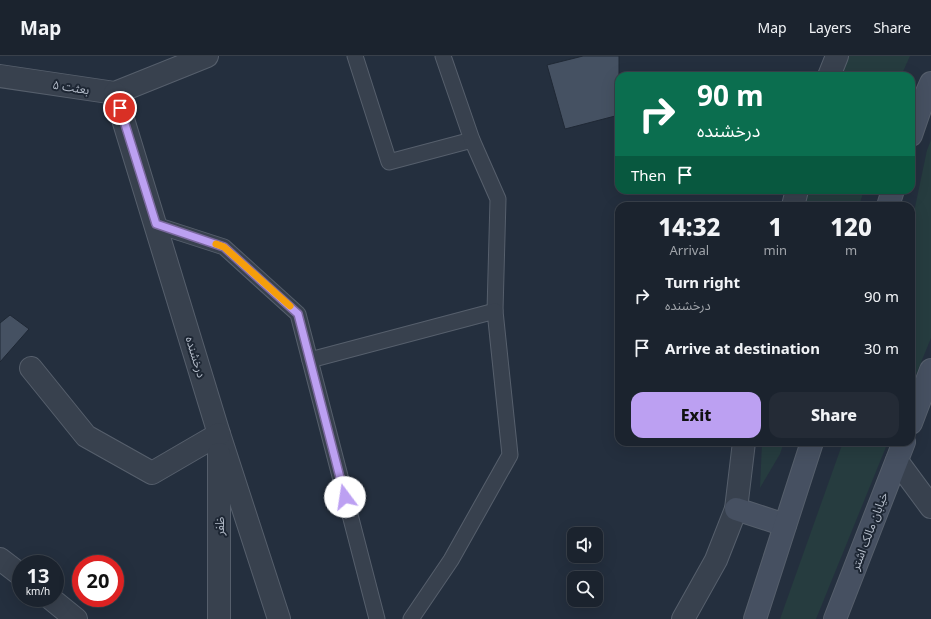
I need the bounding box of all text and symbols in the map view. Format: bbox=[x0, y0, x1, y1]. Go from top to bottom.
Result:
text: Map bbox=[20, 15, 61, 41]
text: Map bbox=[758, 18, 787, 37]
text: Layers bbox=[809, 18, 851, 37]
text: Share bbox=[873, 18, 911, 37]
street label: بعثت ۵ bbox=[51, 76, 91, 98]
text: 90 m bbox=[697, 76, 764, 114]
icon: right bbox=[631, 88, 683, 140]
pin bbox=[103, 91, 137, 125]
icon: arrive bbox=[109, 97, 131, 119]
text: درخشنده bbox=[697, 118, 760, 142]
icon: arrive bbox=[674, 164, 696, 186]
text: Then bbox=[631, 165, 666, 185]
text: 14:32 bbox=[658, 210, 720, 243]
text: 1 bbox=[768, 210, 782, 243]
text: 120 bbox=[830, 210, 872, 243]
text: Arrival bbox=[669, 241, 709, 259]
text: min bbox=[764, 241, 787, 259]
text: m bbox=[845, 241, 857, 259]
text: Turn right bbox=[665, 272, 740, 292]
icon: right bbox=[631, 285, 653, 307]
text: 90 m bbox=[864, 286, 899, 306]
text: درخشنده bbox=[665, 296, 711, 314]
street label: درخشنده bbox=[182, 334, 210, 380]
icon: arrive bbox=[631, 337, 653, 359]
text: Arrive at destination bbox=[665, 338, 820, 358]
text: 30 m bbox=[864, 338, 899, 358]
button: Exit bbox=[631, 392, 761, 438]
button: Share bbox=[769, 392, 899, 438]
position arrow bbox=[324, 476, 366, 518]
street label: خیابان مالک اشتر bbox=[846, 490, 892, 573]
street label: ظفر bbox=[211, 517, 228, 536]
map controls bbox=[567, 527, 603, 607]
button: sound bbox=[567, 527, 603, 563]
speed limit sign: 20 bbox=[72, 555, 124, 607]
text: 13 bbox=[27, 562, 49, 589]
button: search bbox=[567, 571, 603, 607]
text: km/h bbox=[26, 584, 50, 598]

